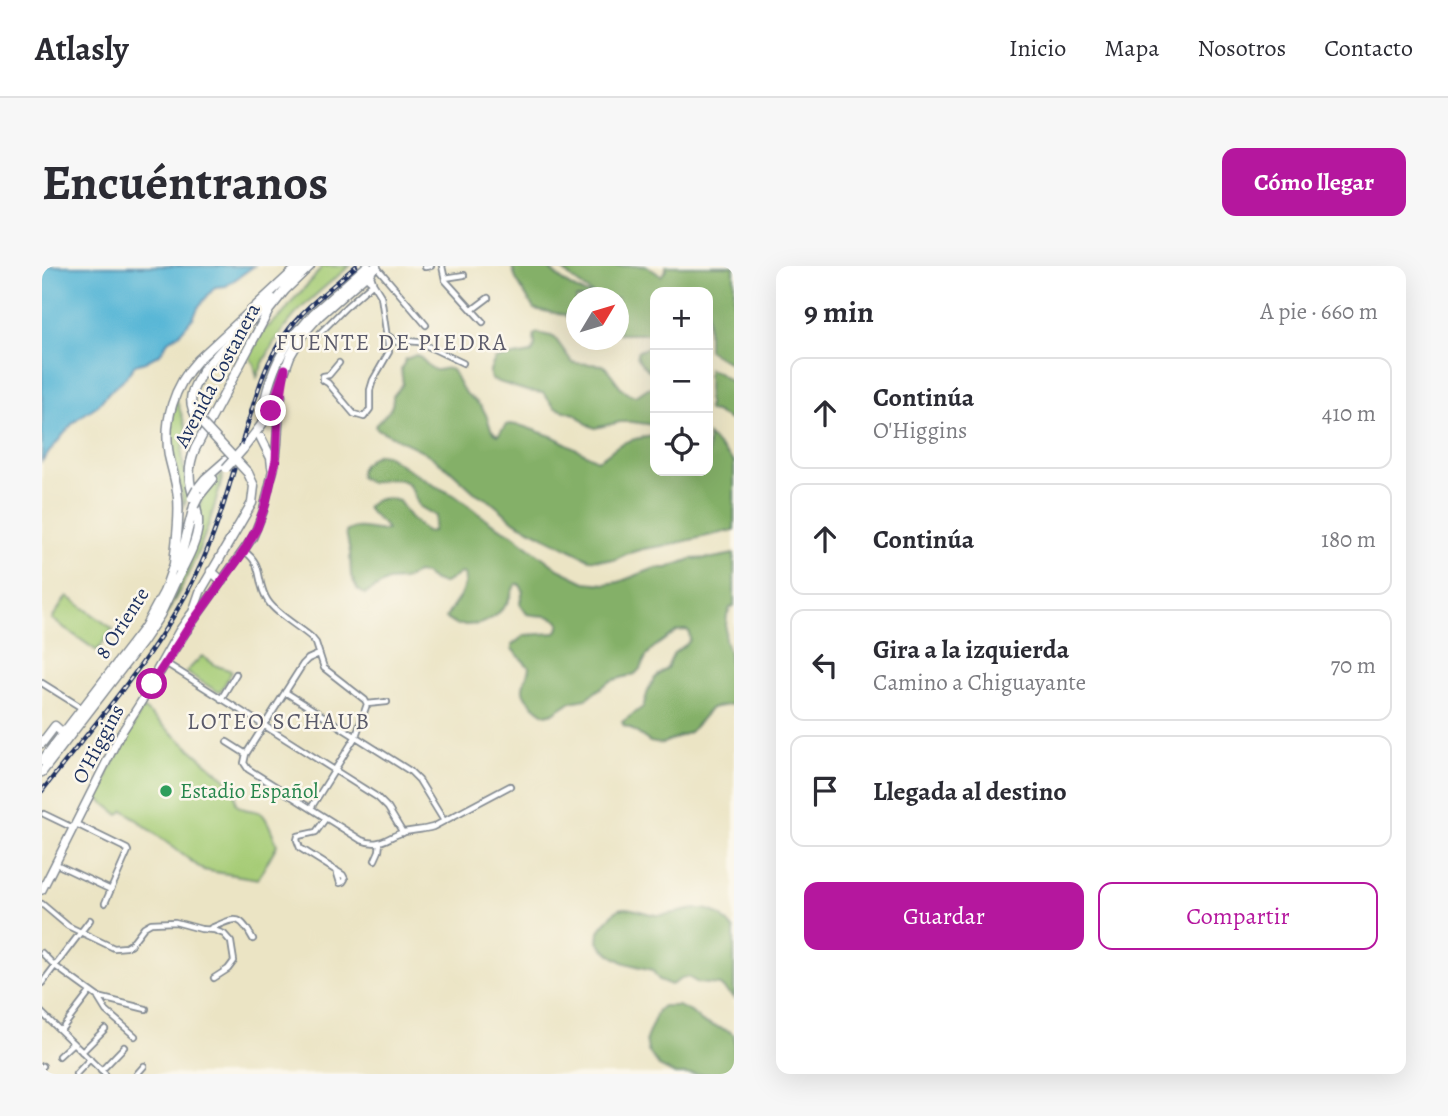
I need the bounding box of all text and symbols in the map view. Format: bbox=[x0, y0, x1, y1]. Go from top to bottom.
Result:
text: Atlasly bbox=[35, 26, 129, 71]
text: Inicio bbox=[1009, 32, 1066, 64]
text: Mapa bbox=[1104, 32, 1159, 64]
text: Nosotros bbox=[1197, 32, 1286, 64]
text: Contacto bbox=[1324, 32, 1413, 64]
button: Cómo llegar bbox=[1222, 148, 1406, 216]
text: Encuéntranos bbox=[42, 149, 328, 216]
north arrow bbox=[566, 287, 629, 350]
map controls bbox=[650, 287, 713, 476]
button: + bbox=[650, 287, 713, 350]
text: 9 min bbox=[804, 292, 874, 332]
text: A pie · 660 m bbox=[1260, 296, 1378, 327]
street label: Avenida Costanera bbox=[167, 298, 267, 453]
district label: FUENTE DE PIEDRA bbox=[276, 327, 508, 358]
button: − bbox=[650, 350, 713, 413]
text: Continúa bbox=[873, 380, 974, 415]
icon: ahead bbox=[806, 394, 844, 432]
route end bbox=[255, 395, 286, 426]
text: 410 m bbox=[1322, 398, 1376, 429]
button: locate bbox=[650, 413, 713, 476]
text: O'Higgins bbox=[873, 415, 967, 446]
icon: ahead bbox=[806, 520, 844, 558]
text: Continúa bbox=[873, 522, 974, 557]
text: 180 m bbox=[1321, 524, 1376, 555]
street label: 8 Oriente bbox=[88, 582, 156, 664]
text: Gira a la izquierda bbox=[873, 632, 1069, 667]
icon: left bbox=[806, 646, 844, 684]
text: 70 m bbox=[1330, 650, 1376, 681]
text: Camino a Chiguayante bbox=[873, 667, 1086, 698]
route start bbox=[136, 668, 167, 699]
street label: O'Higgins bbox=[65, 699, 131, 789]
district label: LOTEO SCHAUB bbox=[187, 706, 371, 737]
icon: arrive bbox=[806, 772, 844, 810]
text: Llegada al destino bbox=[873, 774, 1067, 809]
place label: Estadio Español bbox=[180, 777, 319, 805]
marker: Estadio Español bbox=[158, 783, 174, 799]
button: Guardar bbox=[804, 882, 1084, 950]
button: Compartir bbox=[1098, 882, 1378, 950]

